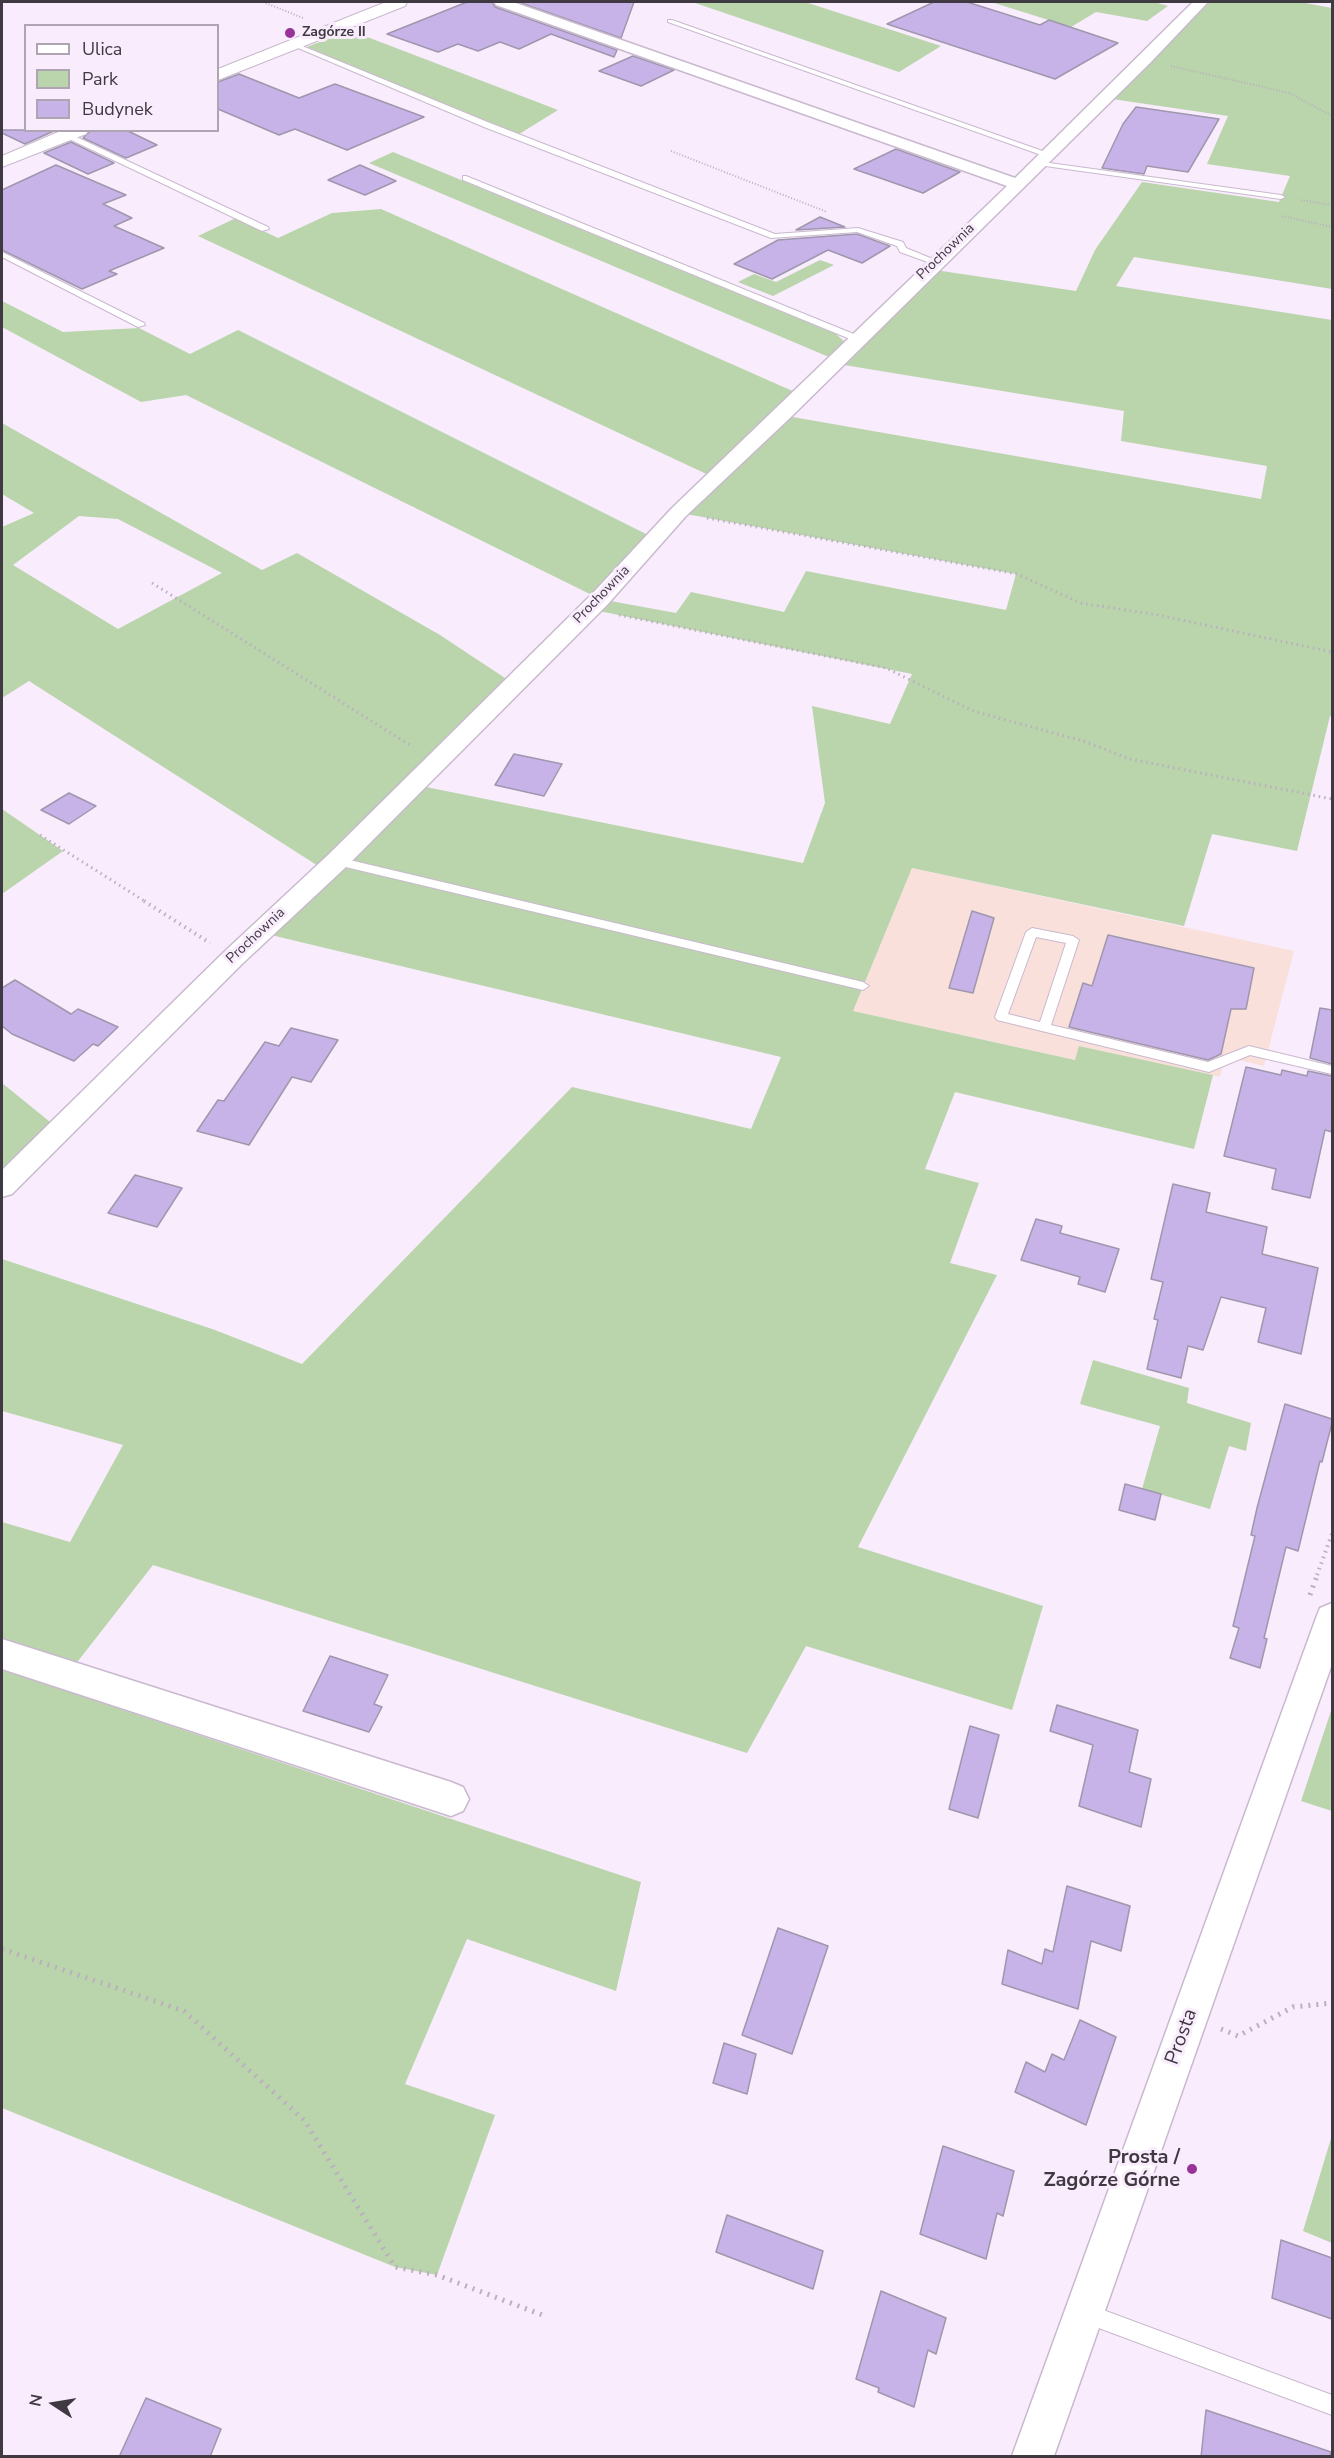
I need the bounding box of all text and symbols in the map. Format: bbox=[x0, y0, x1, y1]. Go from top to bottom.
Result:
legend bbox=[24, 24, 219, 132]
place label: Zagórze II bbox=[302, 25, 366, 41]
marker: Zagórze II bbox=[283, 26, 297, 40]
text: Ulica bbox=[82, 37, 122, 61]
text: Park bbox=[82, 67, 118, 91]
text: Budynek bbox=[82, 97, 153, 121]
street label: Prochownia bbox=[914, 220, 978, 284]
street label: Prochownia bbox=[570, 563, 634, 627]
street label: Prochownia bbox=[223, 905, 289, 967]
street label: Prosta bbox=[1161, 2006, 1203, 2068]
place label: Prosta / Zagórze Górne bbox=[1043, 2146, 1180, 2193]
marker: Prosta / Zagórze Górne bbox=[1185, 2162, 1199, 2176]
north arrow bbox=[24, 2374, 84, 2434]
text: N bbox=[24, 2392, 48, 2408]

